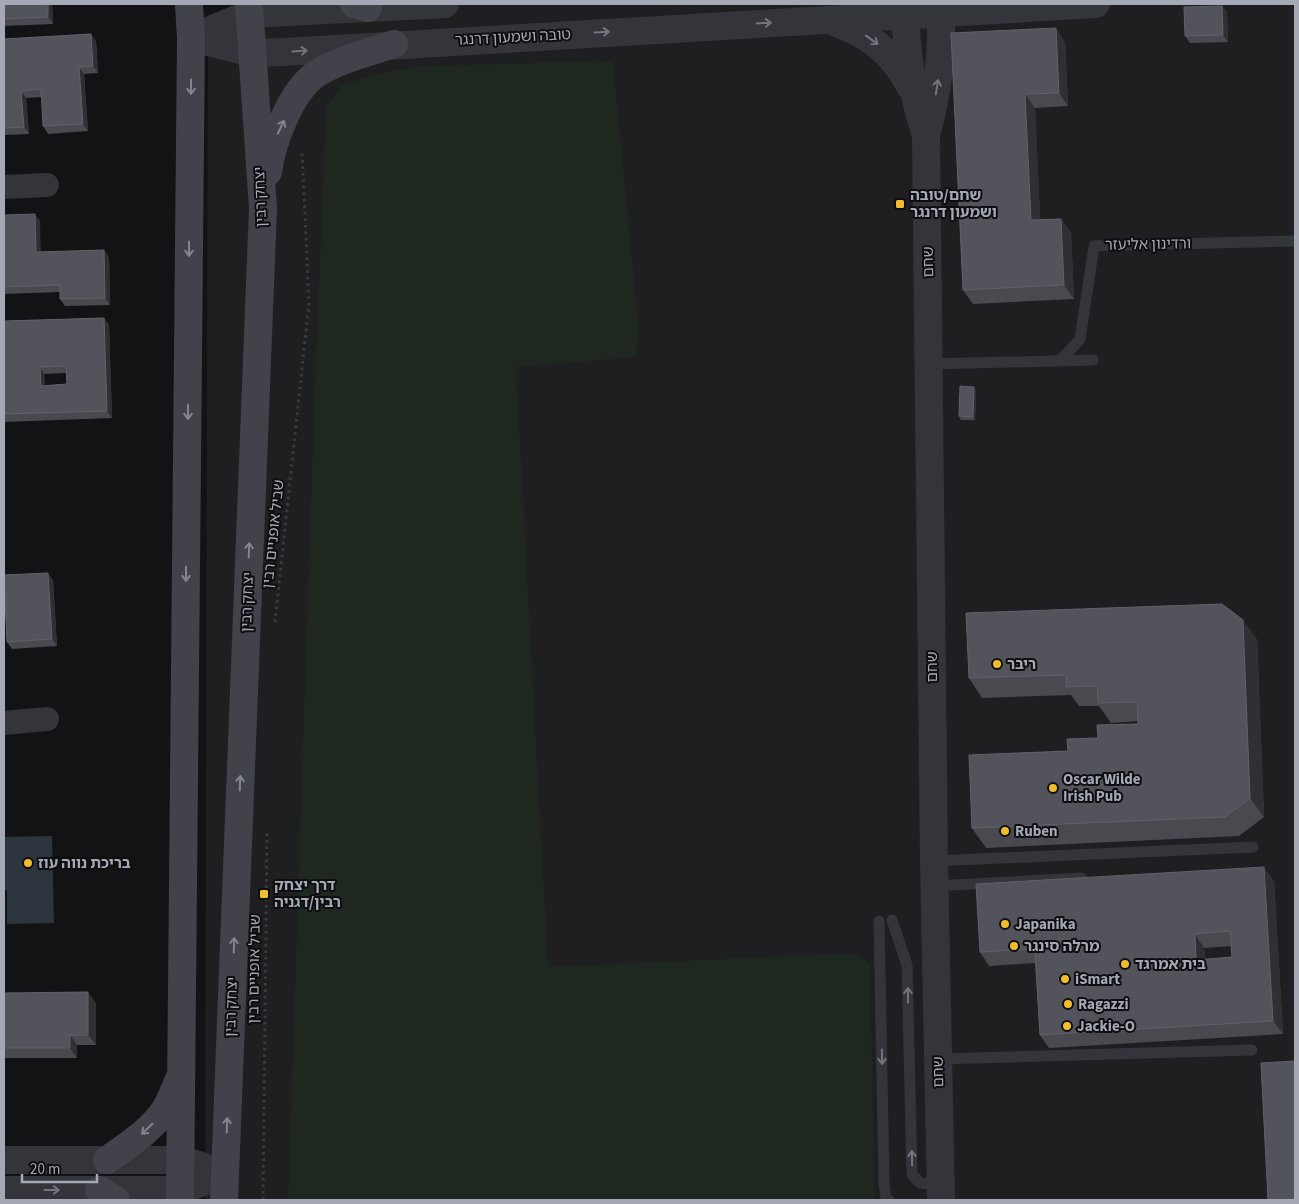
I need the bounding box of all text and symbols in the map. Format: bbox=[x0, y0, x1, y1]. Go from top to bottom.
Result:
one-way arrow bbox=[756, 18, 772, 27]
street label: טובה ושמעון דרנגר bbox=[454, 24, 572, 51]
one-way arrow bbox=[594, 28, 610, 37]
one-way arrow bbox=[865, 35, 878, 46]
one-way arrow bbox=[292, 46, 308, 55]
one-way arrow bbox=[186, 78, 195, 94]
one-way arrow bbox=[933, 80, 943, 96]
one-way arrow bbox=[276, 120, 286, 135]
street label: יצחק רבין bbox=[249, 166, 272, 227]
place label: שחם/טובה ושמעון דרנגר bbox=[910, 185, 997, 223]
marker: שחם/טובה ושמעון דרנגר bbox=[894, 198, 906, 210]
street label: ורדינון אליעזר bbox=[1105, 233, 1191, 256]
one-way arrow bbox=[184, 240, 194, 257]
street label: שחם bbox=[918, 246, 939, 278]
one-way arrow bbox=[183, 403, 193, 419]
street label: שביל אופניים רבין bbox=[257, 479, 290, 590]
one-way arrow bbox=[245, 543, 254, 559]
one-way arrow bbox=[181, 566, 191, 582]
street label: יצחק רבין bbox=[236, 572, 259, 633]
street label: שחם bbox=[922, 651, 943, 683]
place label: ריבר bbox=[1007, 654, 1036, 675]
marker: ריבר bbox=[991, 658, 1003, 670]
place label: Oscar Wilde Irish Pub bbox=[1063, 769, 1141, 807]
one-way arrow bbox=[235, 775, 245, 792]
marker: Oscar Wilde Irish Pub bbox=[1047, 782, 1059, 794]
place label: Ruben bbox=[1015, 821, 1058, 842]
marker: Ruben bbox=[999, 825, 1011, 837]
place label: בריכת נווה עוז bbox=[38, 853, 131, 874]
marker: בריכת נווה עוז bbox=[22, 857, 34, 869]
place label: דרך יצחק רבין/דגניה bbox=[274, 875, 341, 913]
marker: דרך יצחק רבין/דגניה bbox=[258, 888, 270, 900]
street label: שביל אופניים רבין bbox=[243, 914, 266, 1024]
place label: Japanika bbox=[1015, 914, 1076, 935]
marker: Japanika bbox=[999, 918, 1011, 930]
place label: מרלה סינגר bbox=[1024, 936, 1100, 957]
one-way arrow bbox=[229, 937, 238, 953]
marker: מרלה סינגר bbox=[1008, 940, 1020, 952]
place label: בית אמרגד bbox=[1135, 954, 1206, 975]
marker: בית אמרגד bbox=[1119, 958, 1131, 970]
place label: iSmart bbox=[1075, 969, 1120, 990]
marker: iSmart bbox=[1059, 973, 1071, 985]
street label: יצחק רבין bbox=[220, 977, 243, 1038]
one-way arrow bbox=[903, 988, 913, 1004]
place label: Ragazzi bbox=[1078, 994, 1129, 1015]
marker: Ragazzi bbox=[1062, 998, 1074, 1010]
place label: Jackie-O bbox=[1077, 1016, 1135, 1037]
marker: Jackie-O bbox=[1061, 1020, 1073, 1032]
one-way arrow bbox=[877, 1048, 887, 1065]
street label: שחם bbox=[928, 1056, 949, 1088]
one-way arrow bbox=[222, 1117, 231, 1133]
one-way arrow bbox=[141, 1122, 153, 1135]
one-way arrow bbox=[907, 1150, 917, 1166]
scale bar bbox=[22, 1152, 98, 1184]
text: 20 m bbox=[30, 1159, 60, 1180]
one-way arrow bbox=[44, 1185, 60, 1195]

